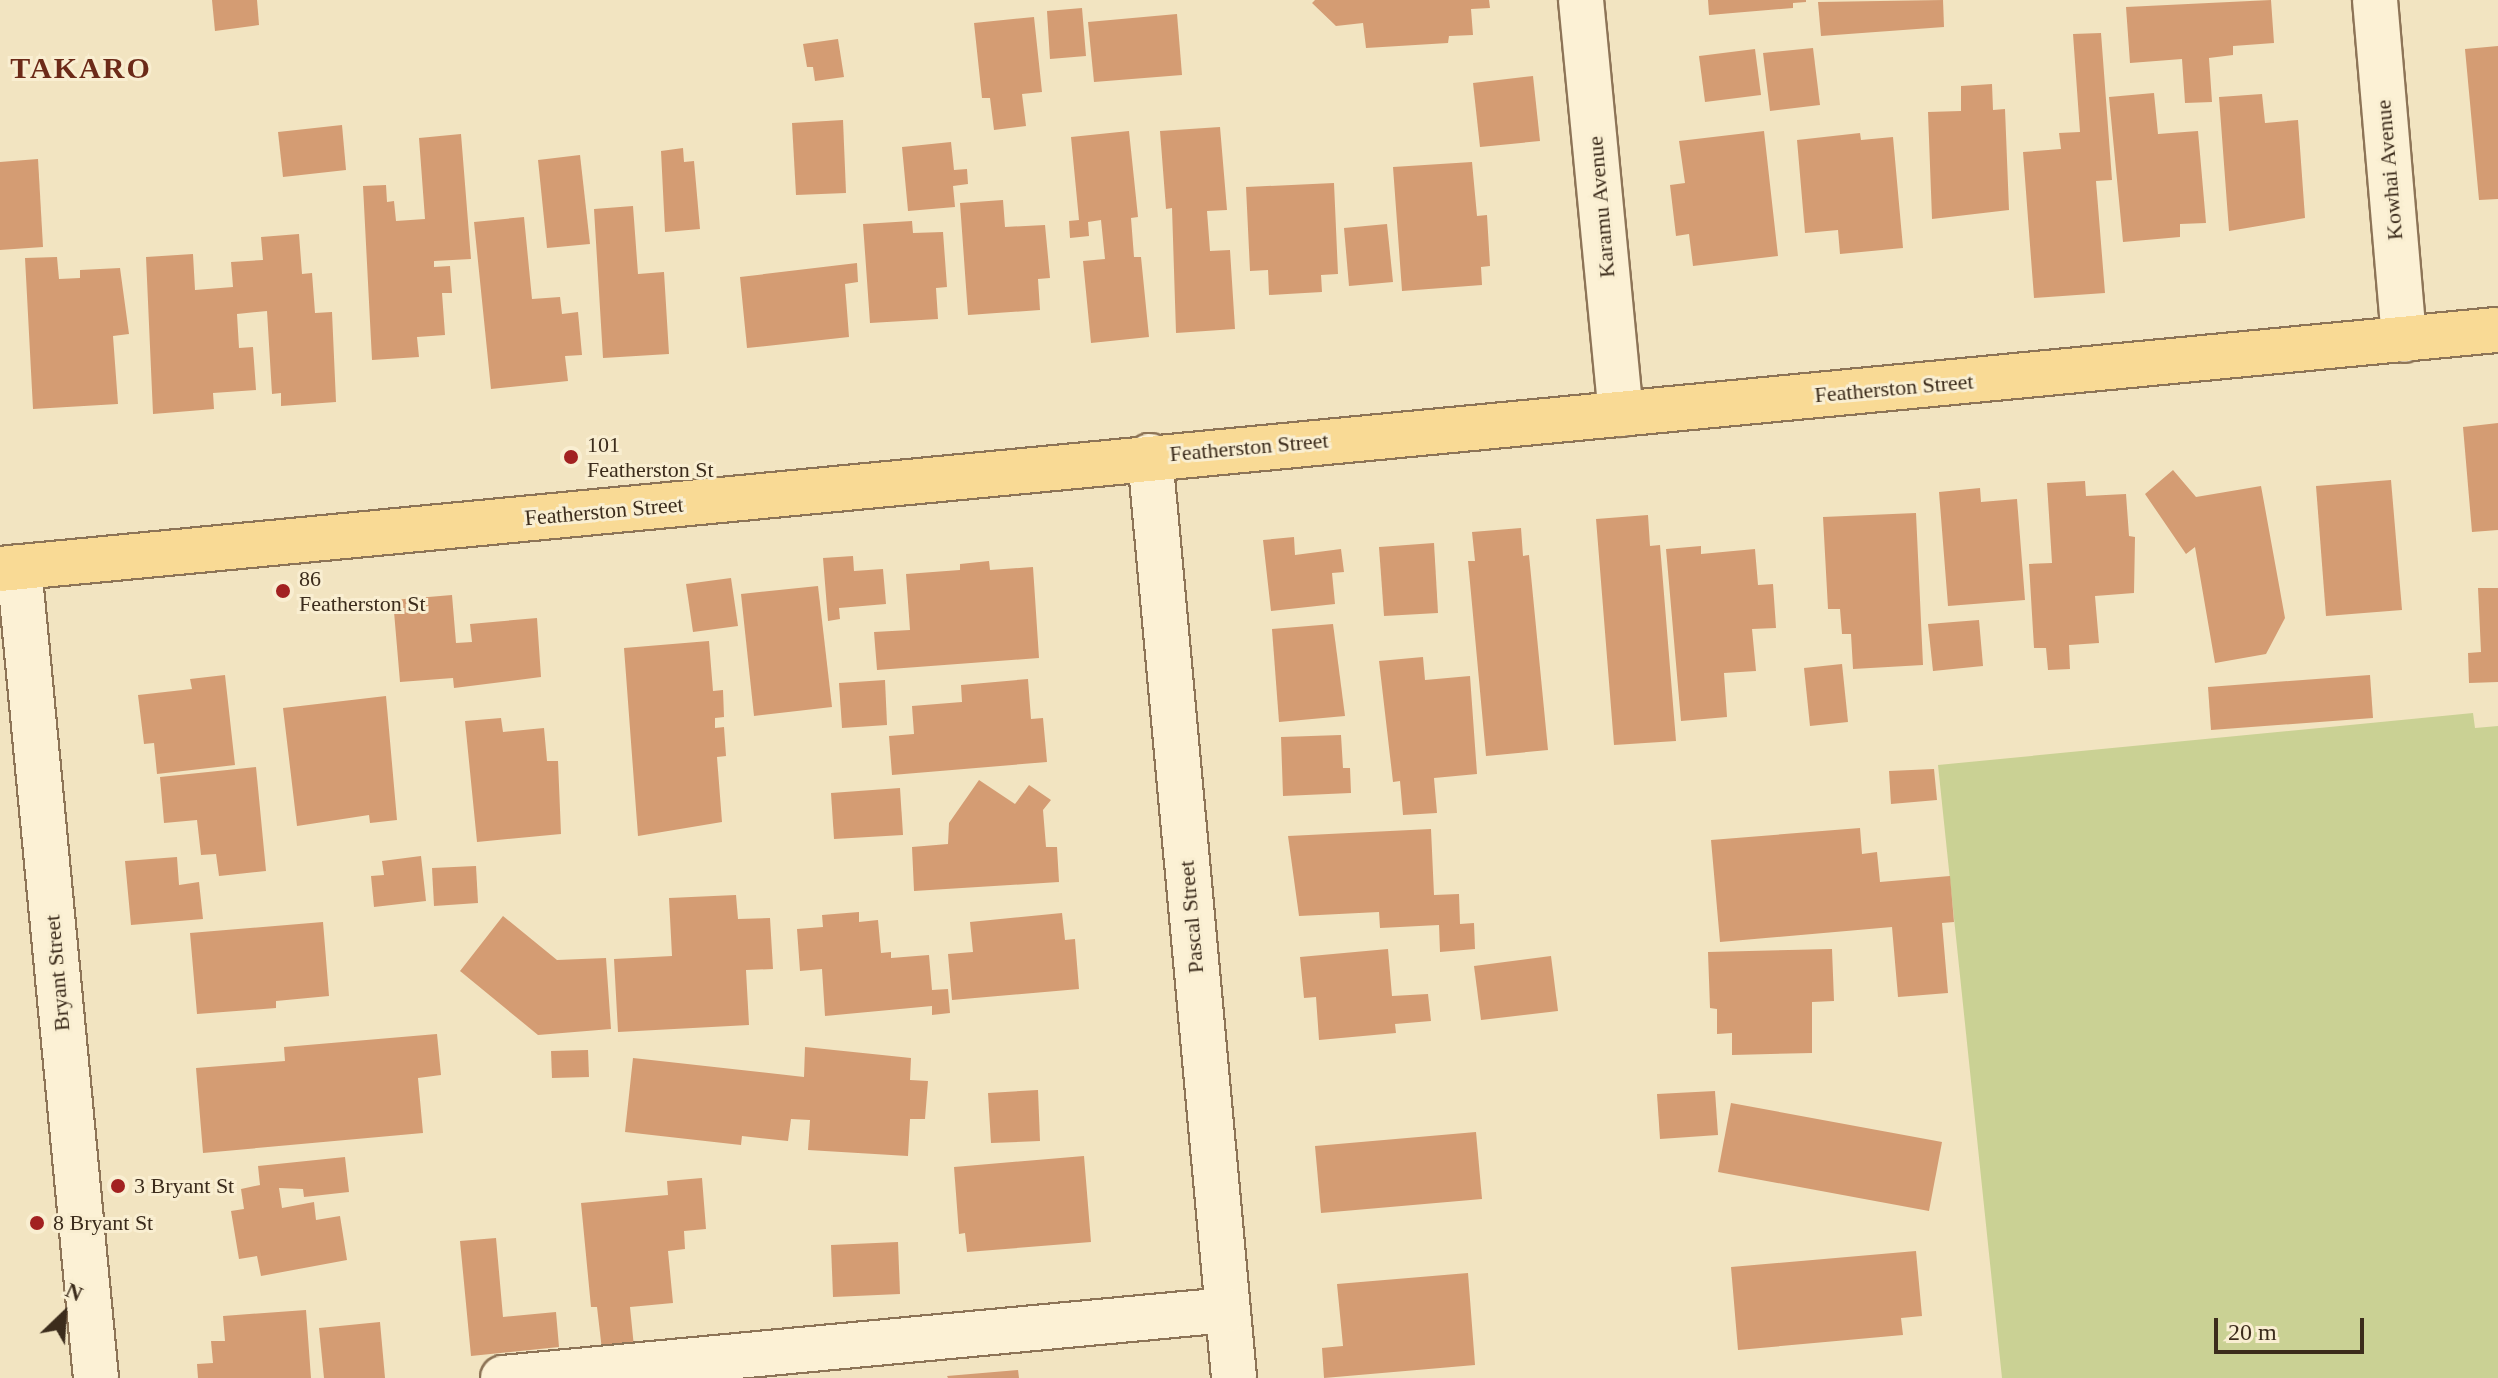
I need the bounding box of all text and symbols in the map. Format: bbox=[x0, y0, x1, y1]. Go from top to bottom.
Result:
district label: TAKARO bbox=[10, 50, 152, 86]
street label: Kowhai Avenue bbox=[2370, 98, 2408, 242]
street label: Karamu Avenue bbox=[1582, 135, 1620, 279]
street label: Featherston Street bbox=[1813, 368, 1975, 408]
street label: Featherston Street bbox=[1168, 427, 1330, 467]
place label: 101 Featherston St bbox=[587, 431, 713, 482]
marker: 101 Featherston St bbox=[562, 448, 580, 466]
street label: Featherston Street bbox=[523, 491, 685, 531]
place label: 86 Featherston St bbox=[299, 565, 425, 616]
marker: 86 Featherston St bbox=[274, 582, 292, 600]
street label: Pascal Street bbox=[1173, 860, 1209, 974]
street label: Bryant Street bbox=[39, 914, 75, 1032]
place label: 3 Bryant St bbox=[134, 1173, 234, 1199]
marker: 3 Bryant St bbox=[109, 1177, 127, 1195]
place label: 8 Bryant St bbox=[53, 1210, 153, 1236]
marker: 8 Bryant St bbox=[28, 1214, 46, 1232]
north arrow bbox=[24, 1274, 104, 1354]
text: N bbox=[62, 1277, 87, 1306]
scale bar bbox=[2218, 1302, 2368, 1352]
text: 20 m bbox=[2228, 1319, 2277, 1345]

